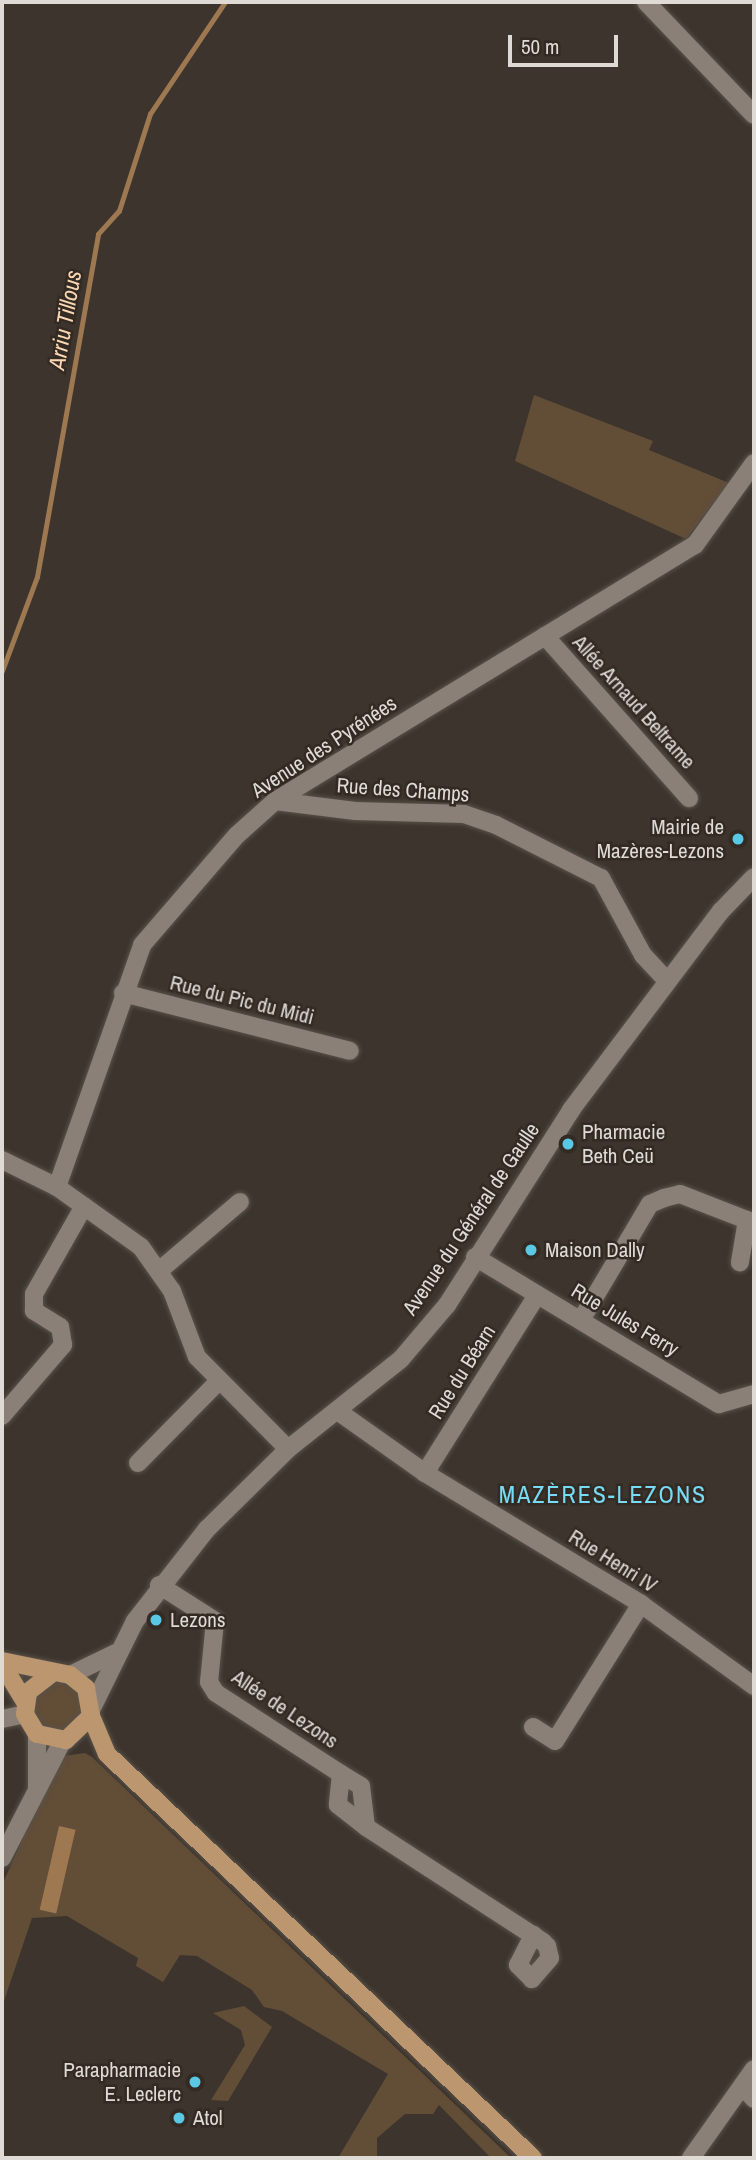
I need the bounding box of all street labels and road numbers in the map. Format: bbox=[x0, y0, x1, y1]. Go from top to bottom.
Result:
street label: Allée Arnaud Beltrame bbox=[567, 630, 701, 774]
street label: Avenue des Pyrénées bbox=[247, 691, 401, 803]
street label: Rue des Champs bbox=[336, 773, 470, 807]
street label: Rue du Pic du Midi bbox=[167, 970, 317, 1030]
street label: Avenue du Général de Gaulle bbox=[397, 1118, 545, 1320]
street label: Rue Jules Ferry bbox=[567, 1278, 683, 1362]
street label: Rue du Béarn bbox=[423, 1320, 501, 1424]
street label: Rue Henri IV bbox=[564, 1524, 662, 1598]
street label: Allée de Lezons bbox=[227, 1664, 343, 1754]

